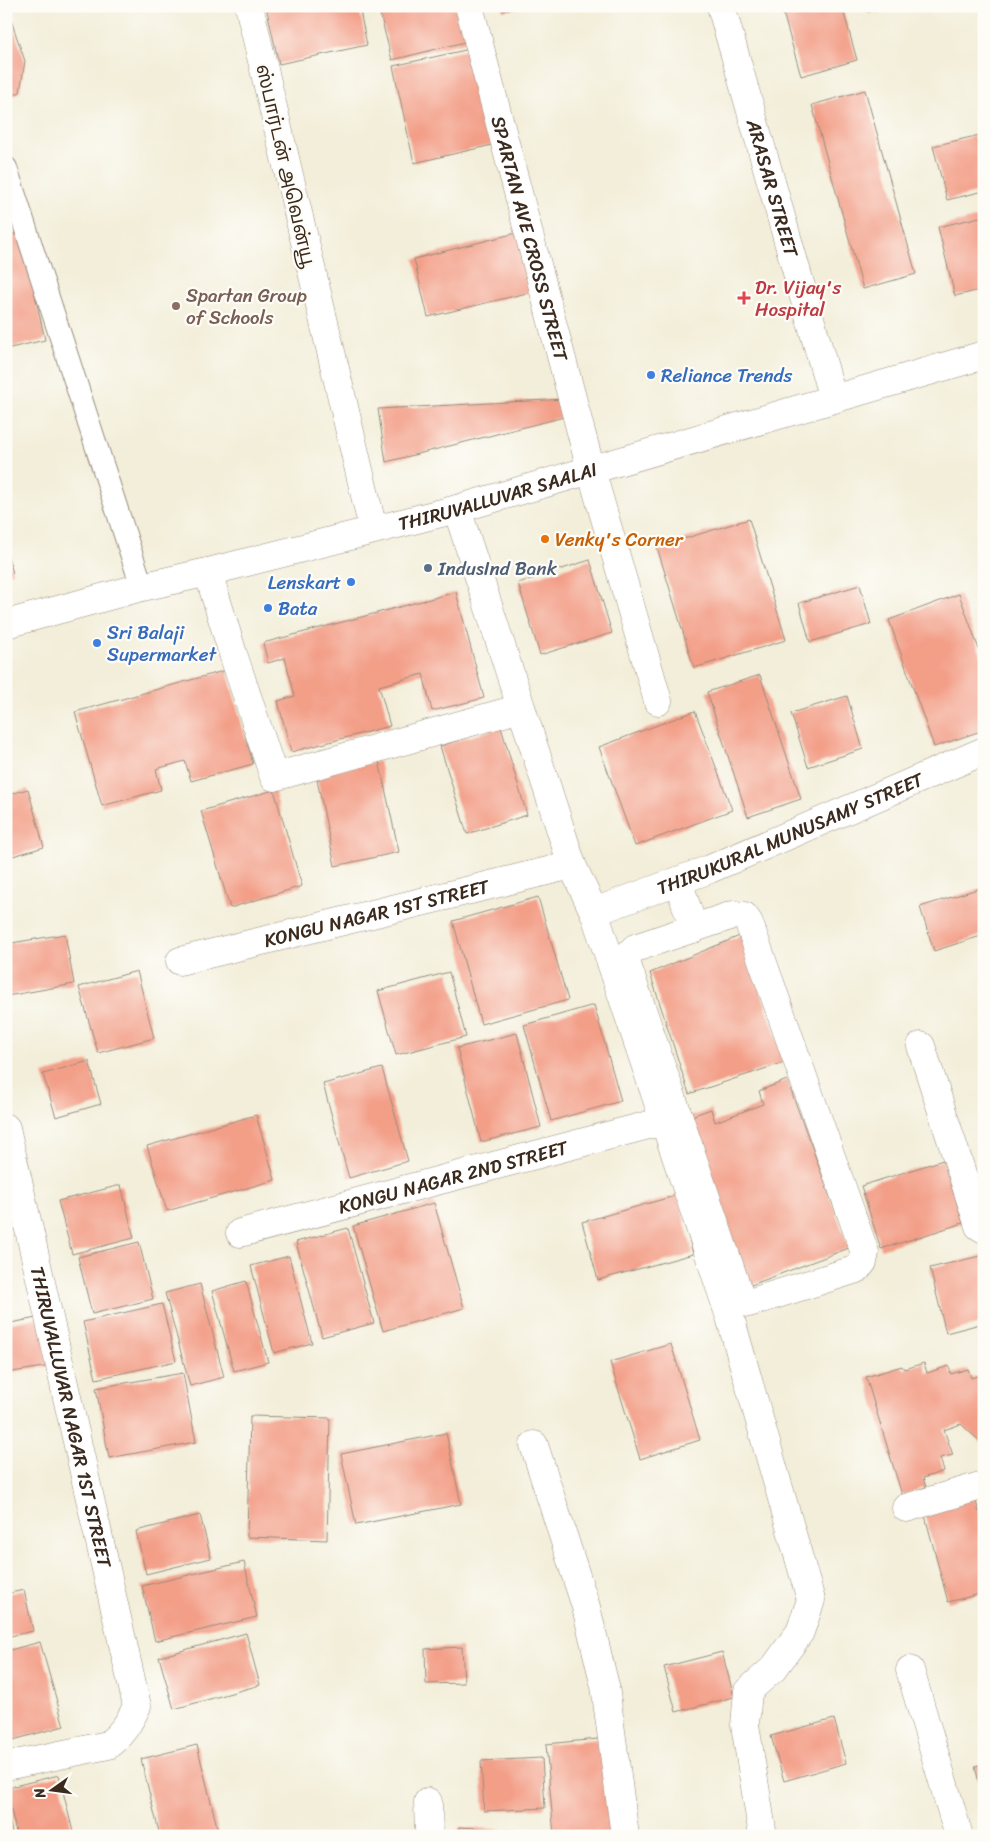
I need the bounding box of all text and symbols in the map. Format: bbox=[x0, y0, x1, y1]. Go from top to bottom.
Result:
street label: ஸ்பார்டன் அவென்யூ bbox=[246, 61, 326, 272]
street label: SPARTAN AVE CROSS STREET bbox=[482, 112, 578, 365]
street label: ARASAR STREET bbox=[737, 114, 809, 262]
place label: Dr. Vijay's Hospital bbox=[755, 271, 841, 326]
place label: Spartan Group of Schools bbox=[186, 279, 307, 334]
marker: Dr. Vijay's Hospital bbox=[737, 291, 751, 305]
marker: Spartan Group of Schools bbox=[170, 300, 182, 312]
place label: Reliance Trends bbox=[661, 359, 793, 392]
marker: Reliance Trends bbox=[645, 369, 657, 381]
street label: THIRUVALLUVAR SAALAI bbox=[395, 452, 601, 540]
place label: Venky's Corner bbox=[555, 523, 684, 556]
marker: Venky's Corner bbox=[539, 533, 551, 545]
place label: IndusInd Bank bbox=[437, 552, 558, 585]
marker: IndusInd Bank bbox=[422, 562, 434, 574]
place label: Lenskart bbox=[268, 566, 341, 599]
marker: Lenskart bbox=[345, 576, 357, 588]
place label: Bata bbox=[278, 592, 318, 625]
marker: Bata bbox=[262, 602, 274, 614]
place label: Sri Balaji Supermarket bbox=[107, 616, 217, 671]
marker: Sri Balaji Supermarket bbox=[91, 637, 103, 649]
street label: THIRUKURAL MUNUSAMY STREET bbox=[652, 762, 930, 904]
street label: KONGU NAGAR 1ST STREET bbox=[260, 869, 494, 956]
street label: KONGU NAGAR 2ND STREET bbox=[334, 1130, 572, 1223]
street label: THIRUVALLUVAR NAGAR 1ST STREET bbox=[21, 1263, 122, 1571]
north arrow bbox=[28, 1764, 78, 1814]
text: N bbox=[26, 1785, 53, 1802]

